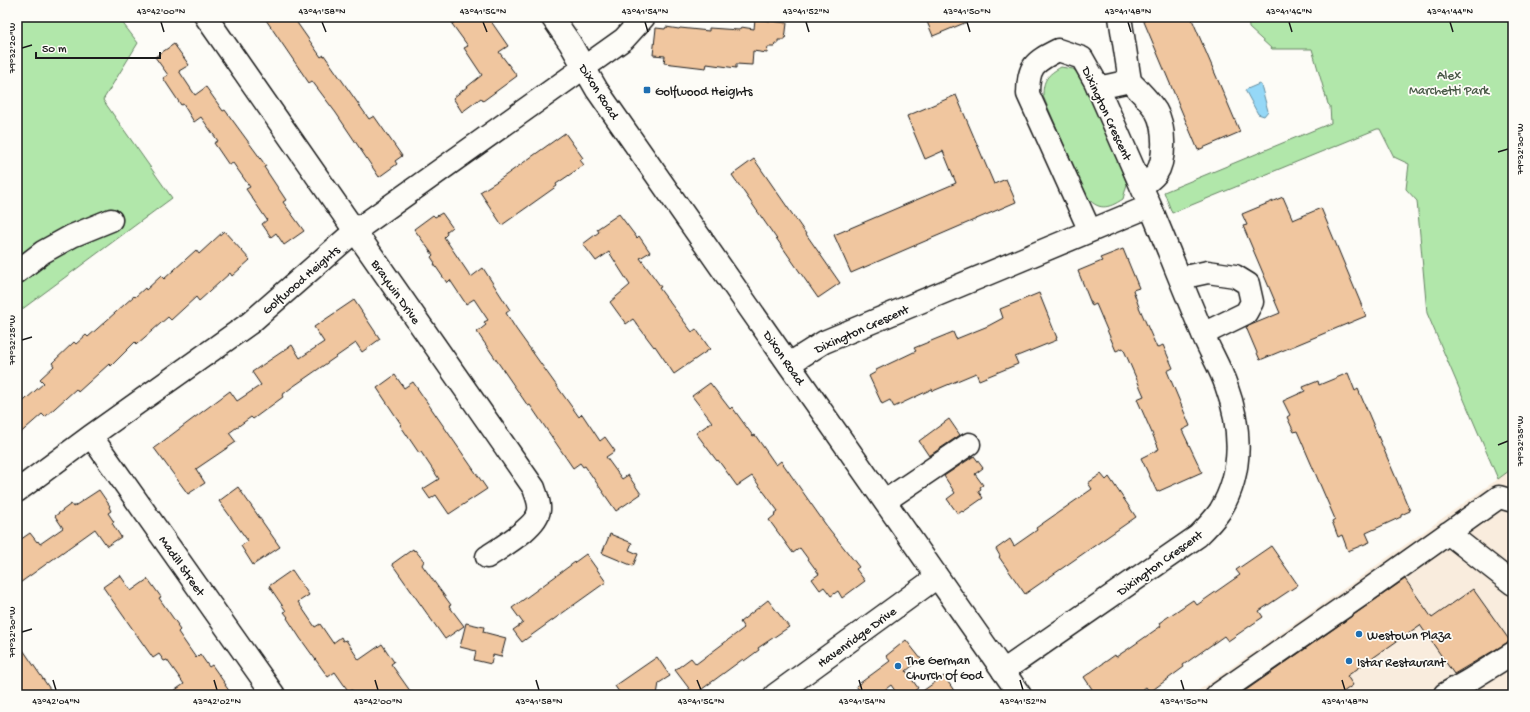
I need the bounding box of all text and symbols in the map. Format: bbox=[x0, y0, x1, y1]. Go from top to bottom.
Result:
text: 43°42'00"N bbox=[137, 6, 186, 18]
text: 43°41'58"N bbox=[298, 6, 346, 18]
text: 43°41'56"N bbox=[460, 6, 507, 18]
text: 43°41'54"N bbox=[622, 6, 669, 18]
text: 43°41'52"N bbox=[783, 6, 830, 18]
text: 43°41'50"N bbox=[943, 6, 991, 18]
text: 43°41'48"N bbox=[1105, 6, 1152, 18]
text: 43°41'46"N bbox=[1266, 6, 1313, 18]
text: 43°41'44"N bbox=[1427, 6, 1473, 18]
text: 79°32'20"W bbox=[7, 22, 19, 74]
scale bar bbox=[36, 34, 160, 60]
text: 50 m bbox=[42, 43, 67, 57]
street label: Dixon Road bbox=[574, 61, 622, 124]
street label: Dixington Crescent bbox=[1077, 64, 1135, 165]
park label: Alex Marchetti Park bbox=[1409, 69, 1490, 99]
marker: Golfwood Heights bbox=[642, 85, 652, 95]
place label: Golfwood Heights bbox=[655, 85, 754, 100]
text: 79°32'30"W bbox=[1515, 123, 1527, 175]
street label: Golfwood Heights bbox=[260, 242, 344, 319]
street label: Braywin Drive bbox=[367, 256, 423, 328]
street label: Dixington Crescent bbox=[812, 302, 913, 358]
text: 79°32'25"W bbox=[7, 314, 19, 366]
street label: Dixon Road bbox=[758, 328, 808, 389]
text: 79°32'35"W bbox=[1515, 415, 1527, 467]
street label: Dixington Crescent bbox=[1114, 527, 1207, 601]
street label: Madill Street bbox=[155, 533, 208, 601]
street label: Havenridge Drive bbox=[815, 604, 900, 672]
text: 79°32'30"W bbox=[7, 606, 19, 658]
marker: Westown Plaza bbox=[1354, 629, 1364, 639]
place label: Westown Plaza bbox=[1367, 629, 1452, 644]
place label: The German Church Of God bbox=[905, 654, 984, 684]
marker: Istar Restaurant bbox=[1344, 656, 1354, 666]
place label: Istar Restaurant bbox=[1357, 656, 1447, 671]
marker: The German Church Of God bbox=[893, 661, 903, 671]
text: 43°42'04"N bbox=[32, 696, 80, 708]
text: 43°42'02"N bbox=[193, 696, 241, 708]
text: 43°42'00"N bbox=[354, 696, 403, 708]
text: 43°41'58"N bbox=[515, 696, 563, 708]
text: 43°41'56"N bbox=[678, 696, 725, 708]
text: 43°41'54"N bbox=[839, 696, 886, 708]
text: 43°41'52"N bbox=[1000, 696, 1047, 708]
text: 43°41'50"N bbox=[1160, 696, 1208, 708]
text: 43°41'48"N bbox=[1322, 696, 1369, 708]

